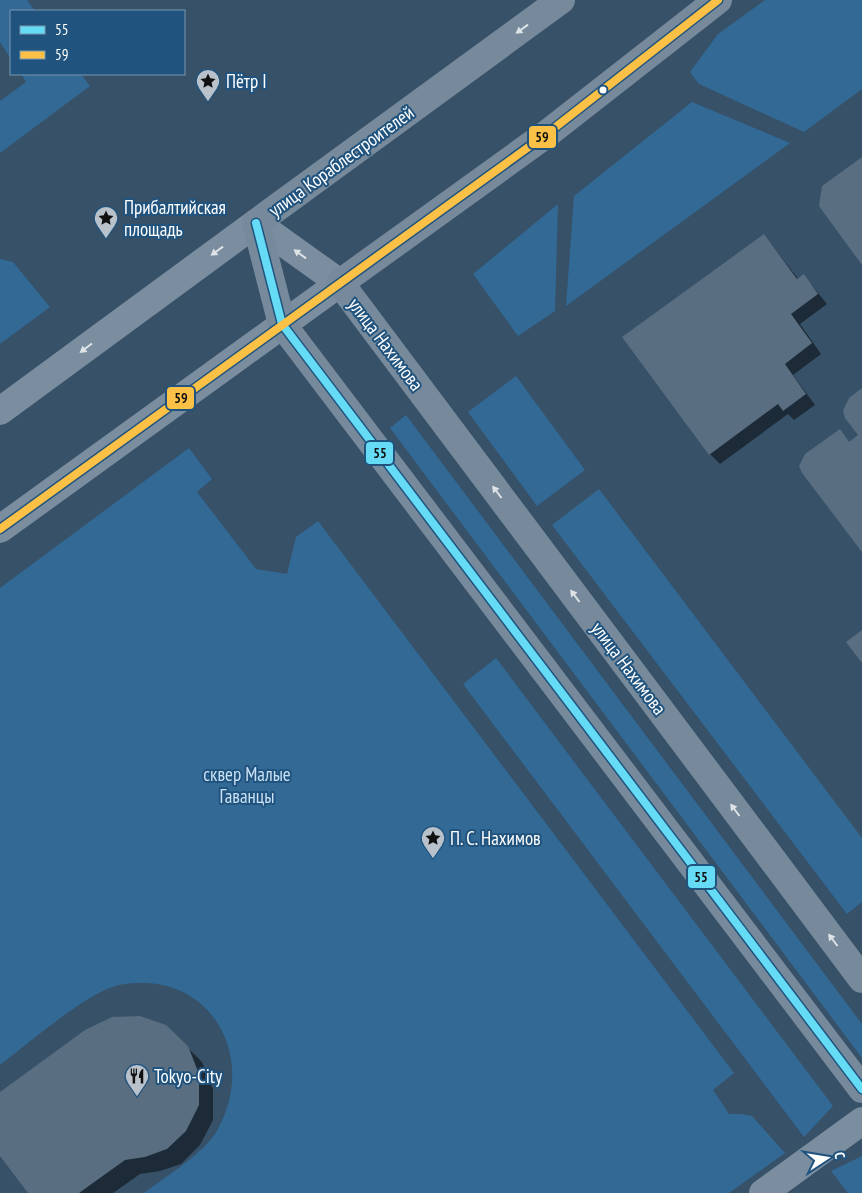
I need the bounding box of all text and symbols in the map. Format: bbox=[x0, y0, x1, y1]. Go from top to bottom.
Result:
legend bbox=[10, 10, 185, 75]
text: 55 bbox=[55, 20, 69, 39]
one-way arrow bbox=[515, 24, 529, 34]
text: 59 bbox=[55, 45, 69, 64]
place icon: Пётр I bbox=[195, 68, 221, 102]
place label: Пётр I bbox=[226, 69, 267, 93]
unlabelled marker bbox=[598, 85, 608, 95]
street label: улица Кораблестроителей bbox=[264, 100, 418, 222]
line badge: 59 bbox=[528, 125, 557, 149]
text: 59 bbox=[535, 128, 549, 146]
place label: Прибалтийская площадь bbox=[124, 195, 226, 241]
place icon: Прибалтийская площадь bbox=[93, 205, 119, 239]
one-way arrow bbox=[210, 246, 223, 256]
one-way arrow bbox=[293, 249, 307, 259]
street label: улица Нахимова bbox=[343, 293, 429, 395]
one-way arrow bbox=[80, 342, 93, 353]
line badge: 59 bbox=[166, 386, 195, 410]
text: 59 bbox=[174, 389, 188, 407]
line badge: 55 bbox=[365, 441, 394, 465]
text: 55 bbox=[373, 444, 387, 462]
one-way arrow bbox=[492, 485, 502, 499]
one-way arrow bbox=[570, 589, 580, 603]
street label: улица Нахимова bbox=[586, 617, 672, 719]
park label: сквер Малые Гаванцы bbox=[203, 762, 291, 808]
one-way arrow bbox=[730, 804, 741, 817]
place icon: П. С. Нахимов bbox=[420, 825, 446, 859]
place label: П. С. Нахимов bbox=[450, 826, 541, 850]
line badge: 55 bbox=[687, 865, 716, 889]
text: 55 bbox=[694, 868, 708, 886]
one-way arrow bbox=[827, 934, 838, 947]
restaurant icon: Tokyo-City bbox=[124, 1063, 150, 1097]
place label: Tokyo-City bbox=[154, 1064, 223, 1088]
north arrow bbox=[802, 1133, 852, 1183]
text: С bbox=[830, 1150, 849, 1161]

